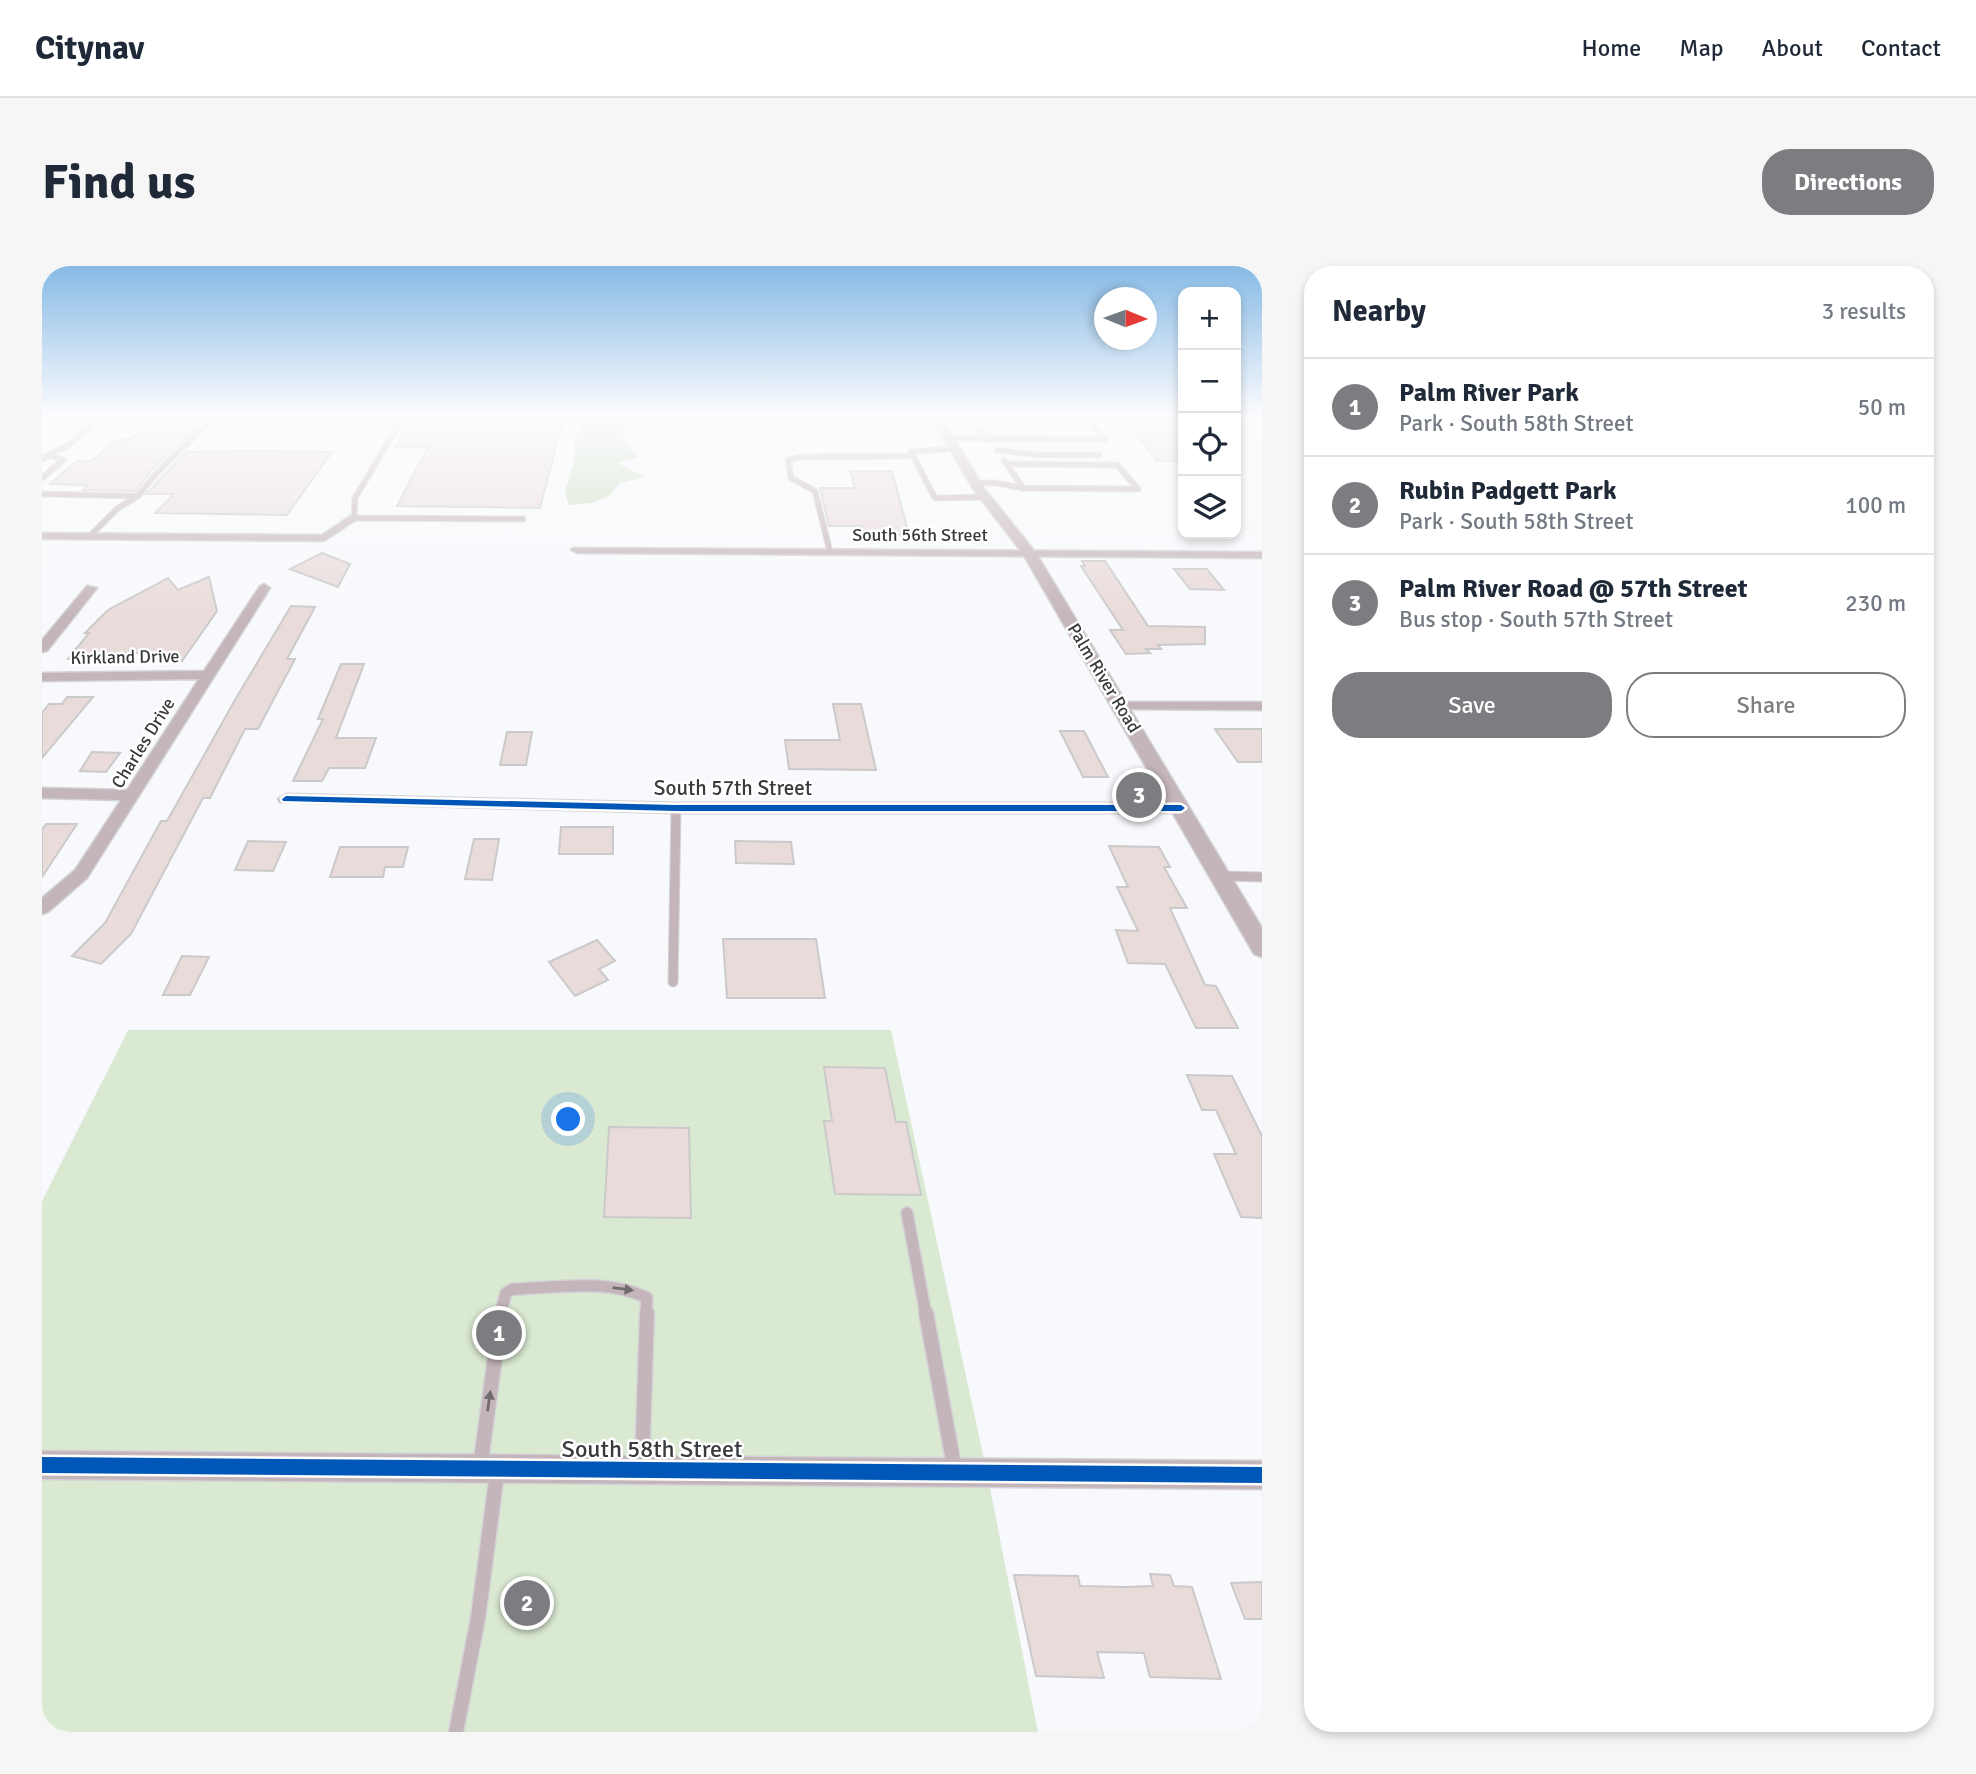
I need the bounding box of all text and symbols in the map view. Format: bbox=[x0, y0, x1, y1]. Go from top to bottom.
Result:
text: Citynav bbox=[35, 28, 144, 69]
text: Home bbox=[1581, 33, 1641, 63]
text: Map bbox=[1679, 33, 1724, 63]
text: About bbox=[1762, 33, 1823, 63]
text: Contact bbox=[1861, 33, 1941, 63]
button: Directions bbox=[1762, 149, 1934, 215]
text: Find us bbox=[42, 152, 195, 212]
north arrow bbox=[1094, 287, 1157, 350]
map controls bbox=[1178, 287, 1241, 539]
button: + bbox=[1178, 287, 1241, 350]
text: Nearby bbox=[1332, 293, 1426, 330]
text: 3 results bbox=[1822, 297, 1906, 326]
button: − bbox=[1178, 350, 1241, 413]
text: Palm River Park bbox=[1399, 377, 1579, 409]
text: 1 bbox=[1349, 393, 1361, 422]
text: 50 m bbox=[1858, 393, 1906, 422]
text: Park · South 58th Street bbox=[1399, 409, 1634, 438]
button: locate bbox=[1178, 413, 1241, 476]
text: Rubin Padgett Park bbox=[1399, 475, 1616, 507]
button: layers bbox=[1178, 476, 1241, 539]
text: 2 bbox=[1349, 491, 1361, 520]
text: 100 m bbox=[1845, 491, 1906, 520]
text: Park · South 58th Street bbox=[1399, 507, 1634, 536]
street label: South 56th Street bbox=[852, 524, 988, 546]
text: Palm River Road @ 57th Street bbox=[1399, 573, 1747, 605]
text: 3 bbox=[1349, 589, 1361, 618]
text: 230 m bbox=[1845, 589, 1906, 618]
text: Bus stop · South 57th Street bbox=[1399, 605, 1673, 634]
street label: Palm River Road bbox=[1063, 619, 1145, 737]
street label: Kirkland Drive bbox=[70, 645, 180, 669]
button: Save bbox=[1332, 672, 1612, 738]
button: Share bbox=[1626, 672, 1906, 738]
street label: Charles Drive bbox=[106, 694, 180, 792]
pin: 3 bbox=[1116, 769, 1162, 821]
street label: South 57th Street bbox=[654, 775, 812, 801]
your location bbox=[551, 1102, 585, 1136]
one-way arrow bbox=[613, 1284, 635, 1295]
pin: 1 bbox=[476, 1307, 522, 1359]
one-way arrow bbox=[484, 1390, 495, 1412]
street label: South 58th Street bbox=[562, 1434, 742, 1464]
pin: 2 bbox=[504, 1577, 550, 1629]

